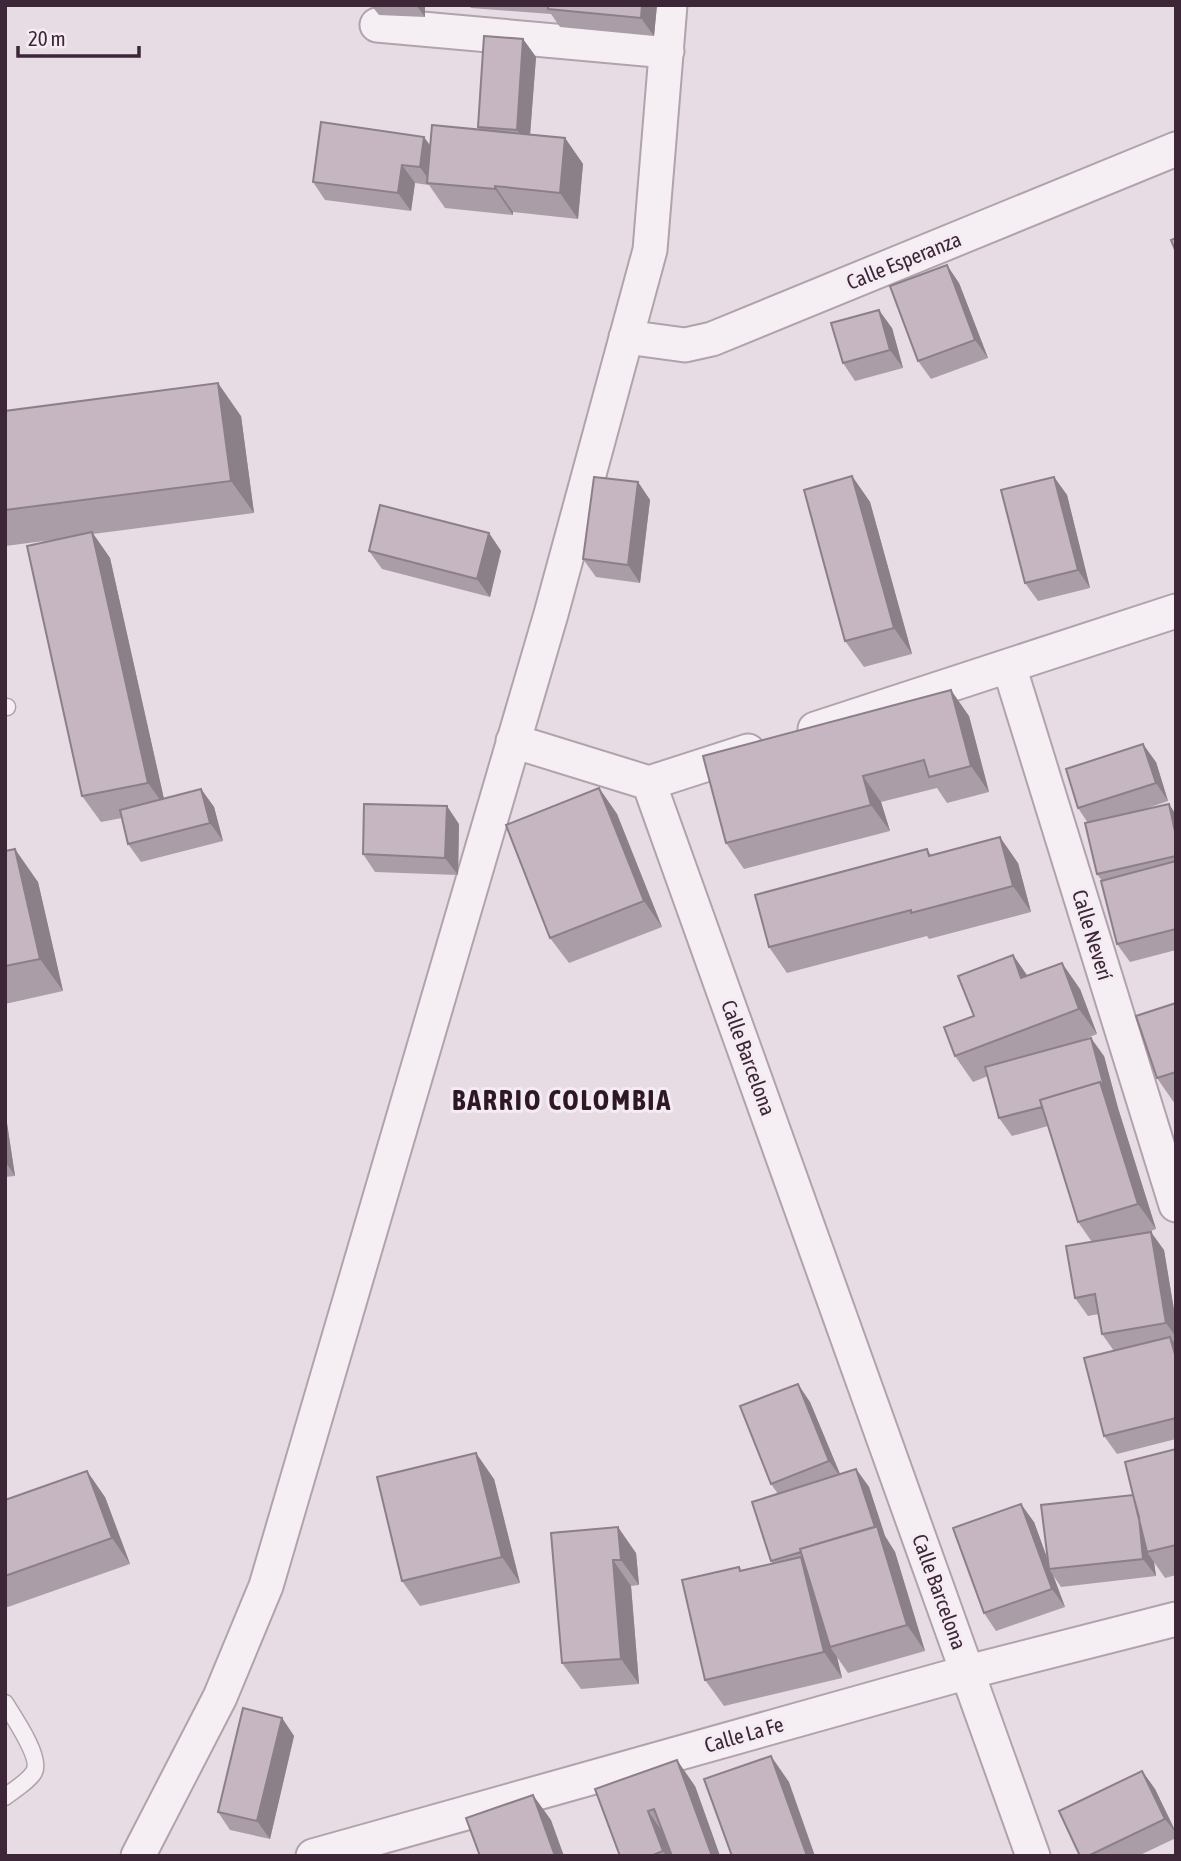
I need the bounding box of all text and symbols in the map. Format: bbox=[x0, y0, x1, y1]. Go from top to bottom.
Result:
scale bar bbox=[18, 14, 138, 58]
text: 20 m bbox=[28, 26, 66, 50]
street label: Calle Esperanza bbox=[843, 226, 964, 294]
street label: Calle Neverí bbox=[1068, 887, 1118, 983]
street label: Calle Barcelona bbox=[717, 997, 781, 1119]
district label: BARRIO COLOMBIA bbox=[452, 1084, 672, 1116]
street label: Calle Barcelona bbox=[908, 1531, 972, 1653]
street label: Calle La Fe bbox=[702, 1711, 786, 1757]

